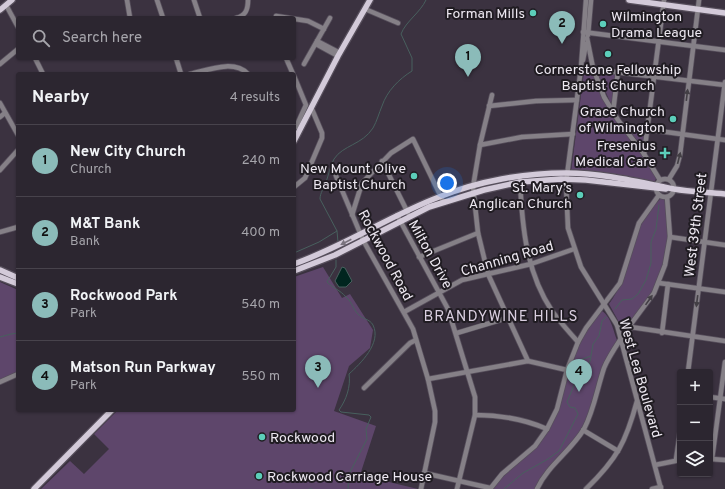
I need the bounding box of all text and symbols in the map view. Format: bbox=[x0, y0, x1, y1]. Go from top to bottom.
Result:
place label: Forman Mills bbox=[446, 6, 525, 23]
marker: Forman Mills bbox=[528, 8, 538, 18]
place label: Wilmington Drama League bbox=[611, 9, 702, 42]
pin: 2 bbox=[549, 11, 575, 44]
search box bbox=[16, 16, 296, 60]
marker: Wilmington Drama League bbox=[598, 19, 608, 29]
icon: search bbox=[30, 27, 52, 49]
text: Search here bbox=[62, 29, 142, 48]
pin: 1 bbox=[455, 44, 481, 77]
marker: Cornerstone Fellowship Baptist Church bbox=[603, 49, 613, 59]
place label: Cornerstone Fellowship Baptist Church bbox=[535, 62, 681, 95]
text: Nearby bbox=[32, 87, 89, 109]
one-way arrow bbox=[684, 89, 690, 102]
text: 4 results bbox=[230, 90, 280, 106]
place label: Grace Church of Wilmington bbox=[578, 104, 665, 137]
marker: Grace Church of Wilmington bbox=[668, 114, 678, 124]
place label: Fresenius Medical Care bbox=[575, 138, 656, 171]
text: New City Church bbox=[70, 143, 186, 162]
marker: Fresenius Medical Care bbox=[659, 147, 671, 159]
one-way arrow bbox=[676, 152, 682, 164]
text: 1 bbox=[42, 153, 48, 169]
text: 240 m bbox=[242, 153, 280, 169]
place label: New Mount Olive Baptist Church bbox=[300, 161, 406, 194]
text: Church bbox=[70, 162, 112, 178]
marker: New Mount Olive Baptist Church bbox=[409, 171, 419, 181]
street label: West 39th Street bbox=[682, 172, 711, 278]
your location bbox=[437, 173, 457, 193]
place label: St. Mary’s Anglican Church bbox=[469, 180, 572, 213]
marker: St. Mary’s Anglican Church bbox=[575, 190, 585, 200]
street label: Rockwood Road bbox=[354, 207, 416, 304]
text: M&T Bank bbox=[70, 215, 140, 234]
street label: Milton Drive bbox=[404, 217, 455, 292]
text: 2 bbox=[41, 225, 49, 241]
text: 400 m bbox=[241, 225, 280, 241]
text: Bank bbox=[70, 234, 100, 250]
street label: Channing Road bbox=[459, 238, 556, 281]
one-way arrow bbox=[340, 239, 352, 245]
text: Rockwood Park bbox=[70, 287, 178, 306]
one-way arrow bbox=[645, 295, 653, 305]
one-way arrow bbox=[694, 295, 700, 307]
text: 3 bbox=[41, 297, 49, 313]
text: 540 m bbox=[241, 297, 280, 313]
text: Park bbox=[70, 306, 97, 322]
district label: BRANDYWINE HILLS bbox=[424, 308, 578, 327]
street label: West Lea Boulevard bbox=[614, 317, 665, 440]
pin: 3 bbox=[305, 355, 331, 388]
text: Matson Run Parkway bbox=[70, 359, 216, 378]
pin: 4 bbox=[566, 359, 592, 392]
text: 4 bbox=[41, 369, 49, 385]
text: 550 m bbox=[241, 369, 280, 385]
map controls bbox=[677, 369, 713, 477]
button: + bbox=[677, 369, 713, 405]
text: Park bbox=[70, 378, 97, 394]
button: − bbox=[677, 405, 713, 441]
place label: Rockwood bbox=[270, 430, 335, 447]
marker: Rockwood bbox=[257, 432, 267, 442]
button: layers bbox=[677, 441, 713, 477]
place label: Rockwood Carriage House bbox=[267, 469, 432, 486]
marker: Rockwood Carriage House bbox=[254, 471, 264, 481]

